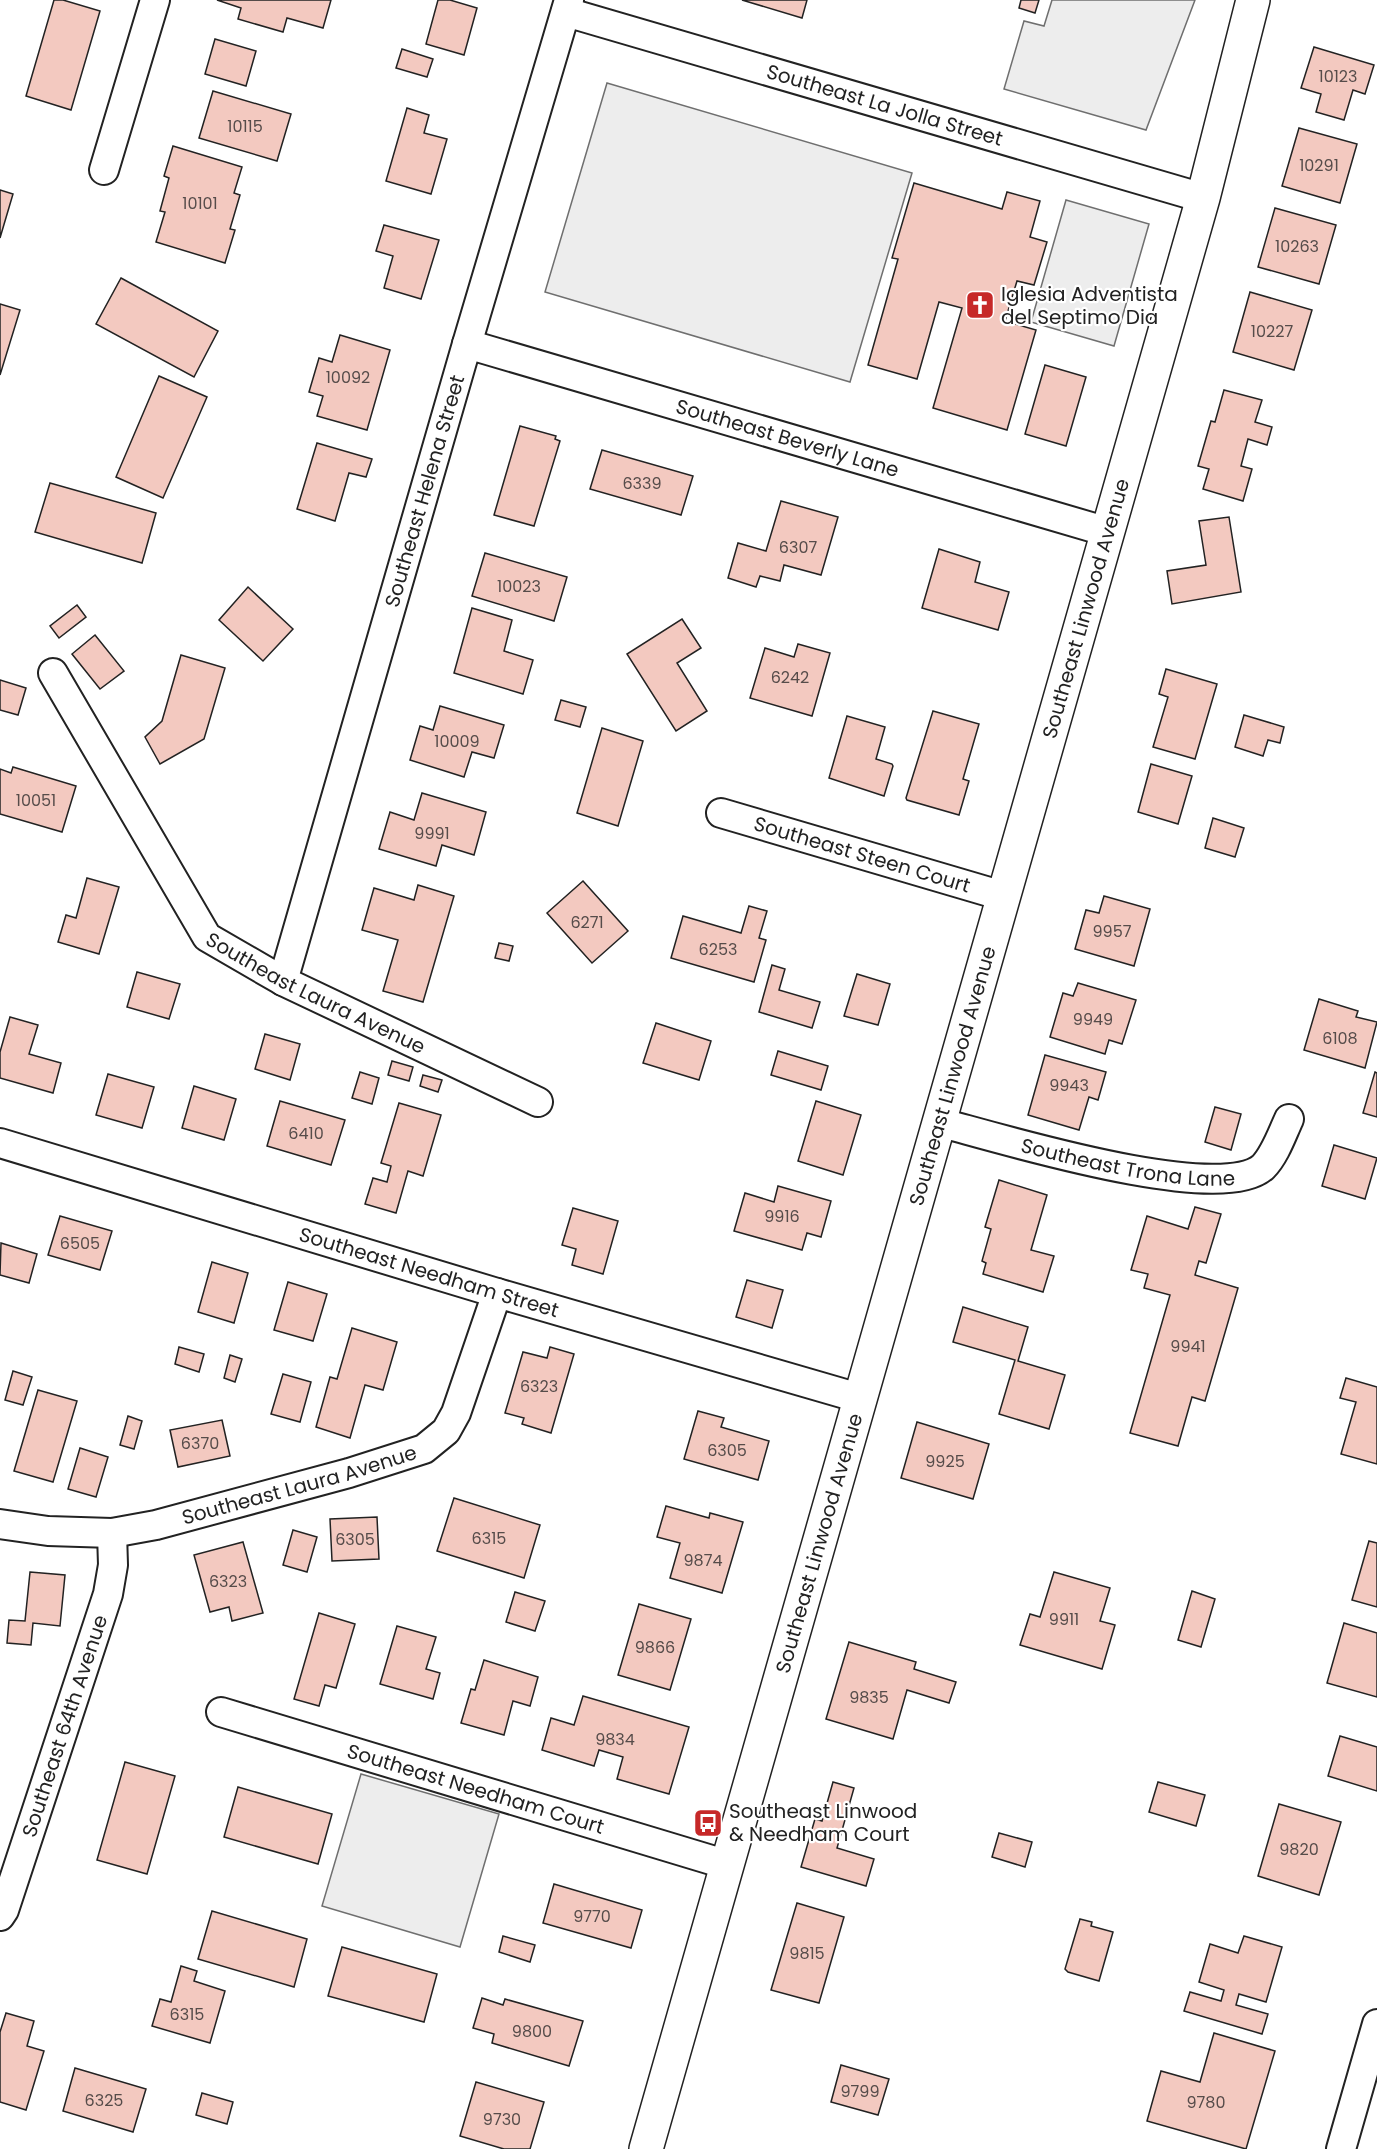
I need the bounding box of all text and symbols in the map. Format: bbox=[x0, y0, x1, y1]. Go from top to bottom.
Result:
street label: Southeast La Jolla Street bbox=[763, 57, 1006, 153]
house number: 10123 bbox=[1319, 65, 1357, 88]
house number: 10115 bbox=[227, 115, 263, 138]
house number: 10291 bbox=[1299, 154, 1339, 177]
house number: 10101 bbox=[182, 192, 218, 215]
house number: 10263 bbox=[1275, 235, 1319, 258]
place label: Iglesia Adventista del Septimo Dia bbox=[1001, 280, 1178, 331]
church icon: Iglesia Adventista del Septimo Dia bbox=[964, 289, 996, 321]
house number: 10227 bbox=[1251, 320, 1293, 343]
house number: 10092 bbox=[326, 366, 370, 389]
street label: Southeast Helena Street bbox=[378, 372, 471, 610]
street label: Southeast Beverly Lane bbox=[673, 392, 902, 484]
house number: 6339 bbox=[622, 472, 662, 495]
street label: Southeast Linwood Avenue bbox=[1035, 475, 1136, 742]
house number: 6307 bbox=[779, 536, 817, 559]
house number: 10023 bbox=[497, 575, 541, 598]
house number: 6242 bbox=[771, 666, 809, 689]
house number: 10009 bbox=[434, 730, 480, 753]
house number: 10051 bbox=[16, 789, 56, 812]
street label: Southeast Steen Court bbox=[750, 809, 974, 900]
house number: 9991 bbox=[414, 822, 450, 845]
house number: 6271 bbox=[570, 911, 604, 934]
house number: 9957 bbox=[1093, 920, 1132, 943]
street label: Southeast Laura Avenue bbox=[201, 925, 430, 1061]
house number: 6253 bbox=[699, 938, 737, 961]
street label: Southeast Linwood Avenue bbox=[902, 943, 1003, 1209]
house number: 9949 bbox=[1073, 1008, 1113, 1031]
house number: 6108 bbox=[1322, 1027, 1358, 1050]
house number: 9943 bbox=[1049, 1074, 1089, 1097]
house number: 6410 bbox=[288, 1122, 324, 1145]
street label: Southeast Trona Lane bbox=[1018, 1131, 1236, 1193]
house number: 9916 bbox=[764, 1205, 800, 1228]
street label: Southeast Needham Street bbox=[296, 1220, 562, 1324]
house number: 6505 bbox=[60, 1232, 100, 1255]
house number: 9941 bbox=[1170, 1335, 1206, 1358]
house number: 6323 bbox=[520, 1375, 558, 1398]
street label: Southeast Linwood Avenue bbox=[769, 1410, 869, 1676]
house number: 6370 bbox=[181, 1432, 219, 1455]
street label: Southeast Laura Avenue bbox=[179, 1438, 420, 1531]
house number: 6305 bbox=[707, 1439, 747, 1462]
house number: 9925 bbox=[925, 1450, 965, 1473]
house number: 6315 bbox=[472, 1527, 506, 1550]
house number: 6305 bbox=[335, 1528, 375, 1551]
house number: 9874 bbox=[684, 1549, 722, 1572]
house number: 6323 bbox=[209, 1570, 247, 1593]
house number: 9911 bbox=[1049, 1608, 1079, 1631]
street label: Southeast 64th Avenue bbox=[15, 1611, 114, 1841]
house number: 9866 bbox=[635, 1636, 675, 1659]
house number: 9835 bbox=[849, 1686, 889, 1709]
house number: 9834 bbox=[595, 1728, 635, 1751]
street label: Southeast Needham Court bbox=[344, 1737, 608, 1841]
place label: Southeast Linwood & Needham Court bbox=[729, 1797, 917, 1848]
bus stop icon: Southeast Linwood & Needham Court bbox=[692, 1807, 724, 1839]
house number: 9820 bbox=[1279, 1838, 1319, 1861]
house number: 9770 bbox=[573, 1905, 611, 1928]
house number: 9815 bbox=[789, 1942, 825, 1965]
house number: 6315 bbox=[170, 2003, 204, 2026]
house number: 9800 bbox=[512, 2020, 552, 2043]
house number: 9799 bbox=[841, 2080, 879, 2103]
house number: 6325 bbox=[85, 2089, 123, 2112]
house number: 9780 bbox=[1187, 2091, 1225, 2114]
house number: 9730 bbox=[483, 2108, 521, 2131]

